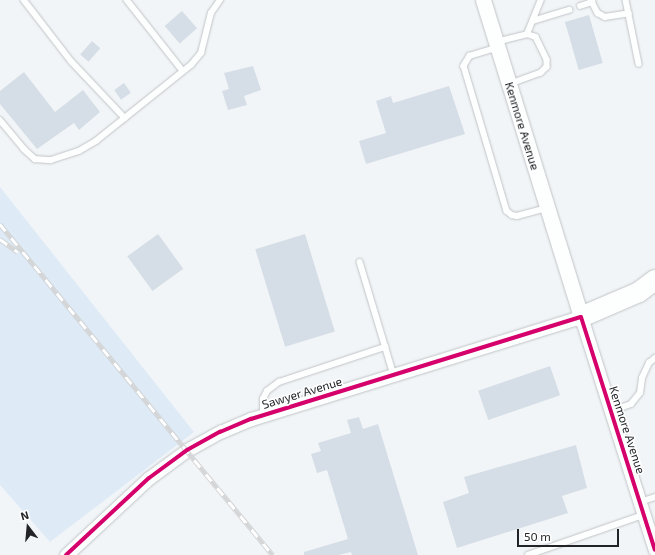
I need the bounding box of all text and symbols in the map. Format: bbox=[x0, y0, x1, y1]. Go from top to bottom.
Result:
street label: Kenmore Avenue bbox=[502, 80, 542, 172]
street label: Sawyer Avenue bbox=[260, 374, 344, 412]
street label: Kenmore Avenue bbox=[606, 384, 648, 476]
north arrow bbox=[8, 507, 48, 547]
text: N bbox=[19, 508, 30, 522]
scale bar bbox=[519, 521, 621, 547]
text: 50 m bbox=[524, 529, 551, 543]

